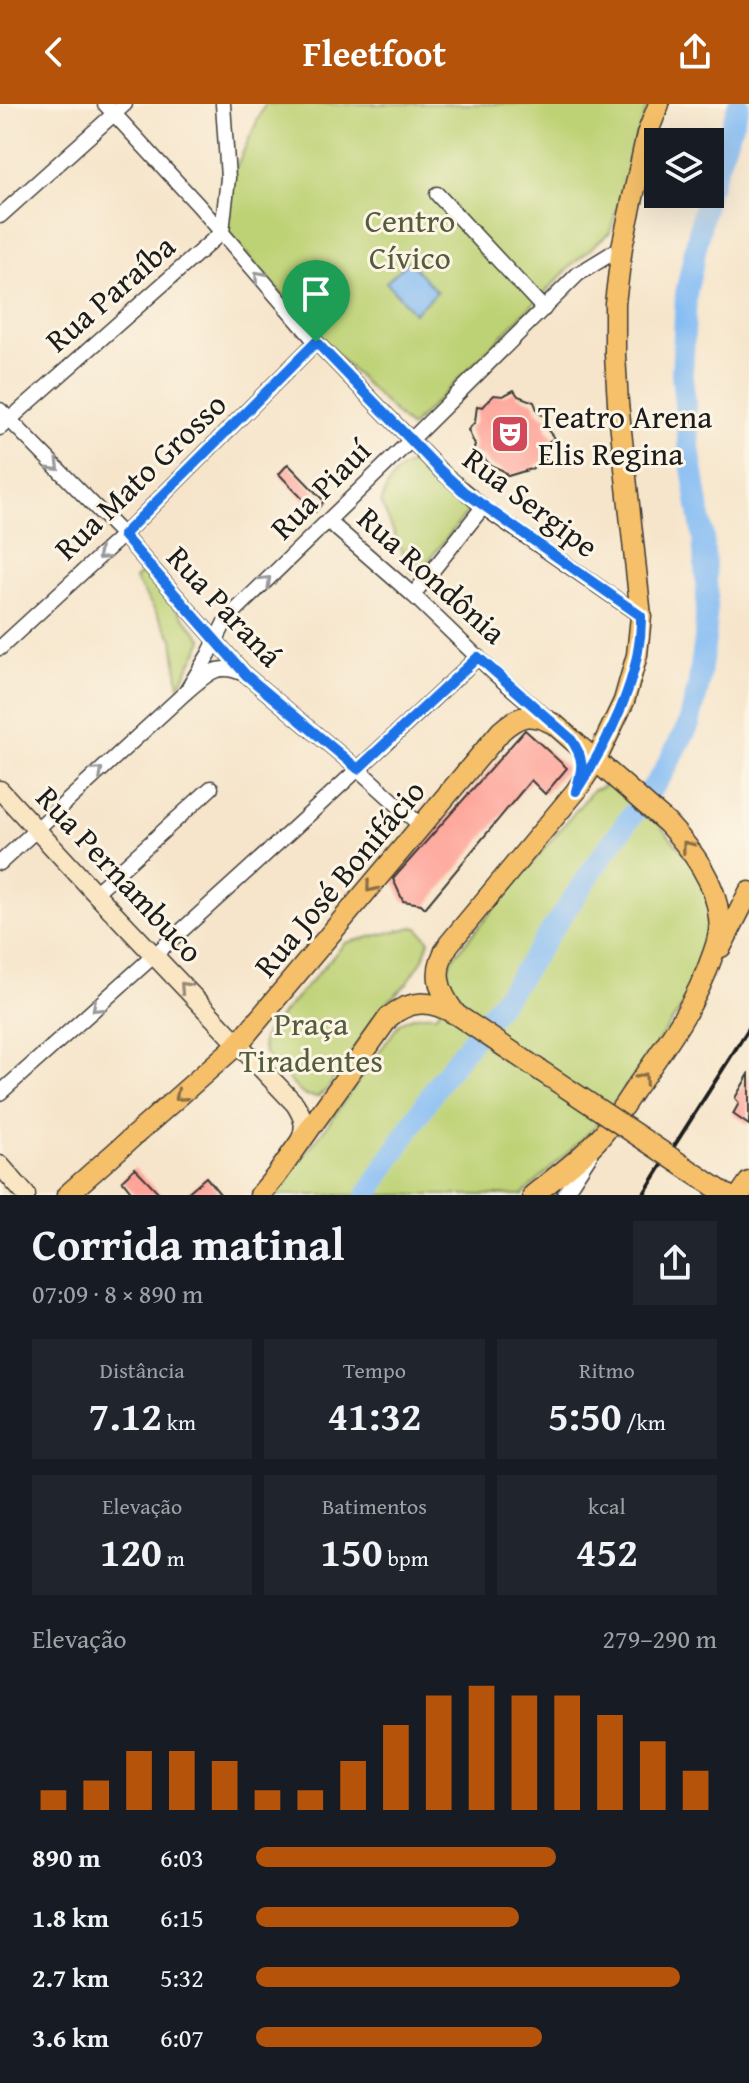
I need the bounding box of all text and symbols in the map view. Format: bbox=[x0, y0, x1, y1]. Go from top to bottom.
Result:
text: Fleetfoot bbox=[303, 26, 446, 79]
icon: back bbox=[32, 30, 76, 74]
icon: share bbox=[673, 30, 717, 74]
map controls bbox=[644, 128, 724, 208]
button: layers bbox=[644, 128, 724, 208]
park label: Centro Cívico bbox=[365, 197, 455, 281]
street label: Rua Paraíba bbox=[35, 223, 185, 363]
pin bbox=[282, 260, 350, 342]
one-way arrow bbox=[254, 270, 269, 285]
icon: arrive bbox=[294, 272, 338, 316]
street label: Rua Mato Grosso bbox=[43, 381, 237, 571]
place label: Teatro Arena Elis Regina bbox=[538, 393, 712, 477]
theatre icon: Teatro Arena Elis Regina bbox=[489, 413, 531, 455]
street label: Rua Piauí bbox=[259, 427, 382, 550]
street label: Rua Sergipe bbox=[453, 435, 609, 569]
one-way arrow bbox=[45, 457, 60, 471]
street label: Rua Rondônia bbox=[347, 495, 517, 655]
street label: Rua Paraná bbox=[156, 535, 294, 677]
one-way arrow bbox=[97, 545, 111, 560]
one-way arrow bbox=[257, 576, 271, 590]
one-way arrow bbox=[89, 767, 104, 781]
street label: Rua José Bonifácio bbox=[242, 769, 436, 987]
street label: Rua Pernambuco bbox=[25, 775, 215, 973]
one-way arrow bbox=[682, 840, 696, 855]
one-way arrow bbox=[366, 877, 381, 892]
one-way arrow bbox=[179, 982, 194, 996]
one-way arrow bbox=[91, 998, 106, 1012]
park label: Praça Tiradentes bbox=[239, 1000, 383, 1084]
one-way arrow bbox=[633, 1072, 648, 1086]
one-way arrow bbox=[174, 1086, 189, 1100]
text: Corrida matinal bbox=[32, 1212, 345, 1276]
button: share bbox=[633, 1221, 717, 1305]
text: 07:09 · 8 × 890 m bbox=[32, 1274, 203, 1313]
text: Distância bbox=[100, 1354, 185, 1386]
text: Tempo bbox=[343, 1354, 406, 1386]
text: Ritmo bbox=[579, 1354, 635, 1386]
text: 7.12 bbox=[88, 1386, 162, 1445]
text: 41:32 bbox=[327, 1386, 422, 1445]
text: 5:50 bbox=[548, 1386, 621, 1445]
text: km bbox=[162, 1406, 196, 1438]
text: /km bbox=[621, 1406, 666, 1438]
text: Elevação bbox=[102, 1490, 182, 1522]
text: Batimentos bbox=[322, 1490, 427, 1522]
text: kcal bbox=[588, 1490, 626, 1522]
text: 120 bbox=[100, 1522, 162, 1581]
text: 150 bbox=[320, 1522, 383, 1581]
text: 452 bbox=[576, 1522, 638, 1581]
text: m bbox=[162, 1542, 185, 1574]
text: bpm bbox=[383, 1542, 429, 1574]
text: Elevação bbox=[32, 1619, 126, 1658]
text: 279–290 m bbox=[603, 1619, 717, 1658]
text: 890 m bbox=[32, 1838, 100, 1877]
text: 6:03 bbox=[160, 1838, 204, 1877]
text: 1.8 km bbox=[32, 1898, 109, 1937]
text: 6:15 bbox=[160, 1898, 204, 1937]
text: 2.7 km bbox=[32, 1958, 109, 1997]
text: 5:32 bbox=[160, 1958, 204, 1997]
text: 3.6 km bbox=[32, 2018, 109, 2057]
text: 6:07 bbox=[160, 2018, 204, 2057]

